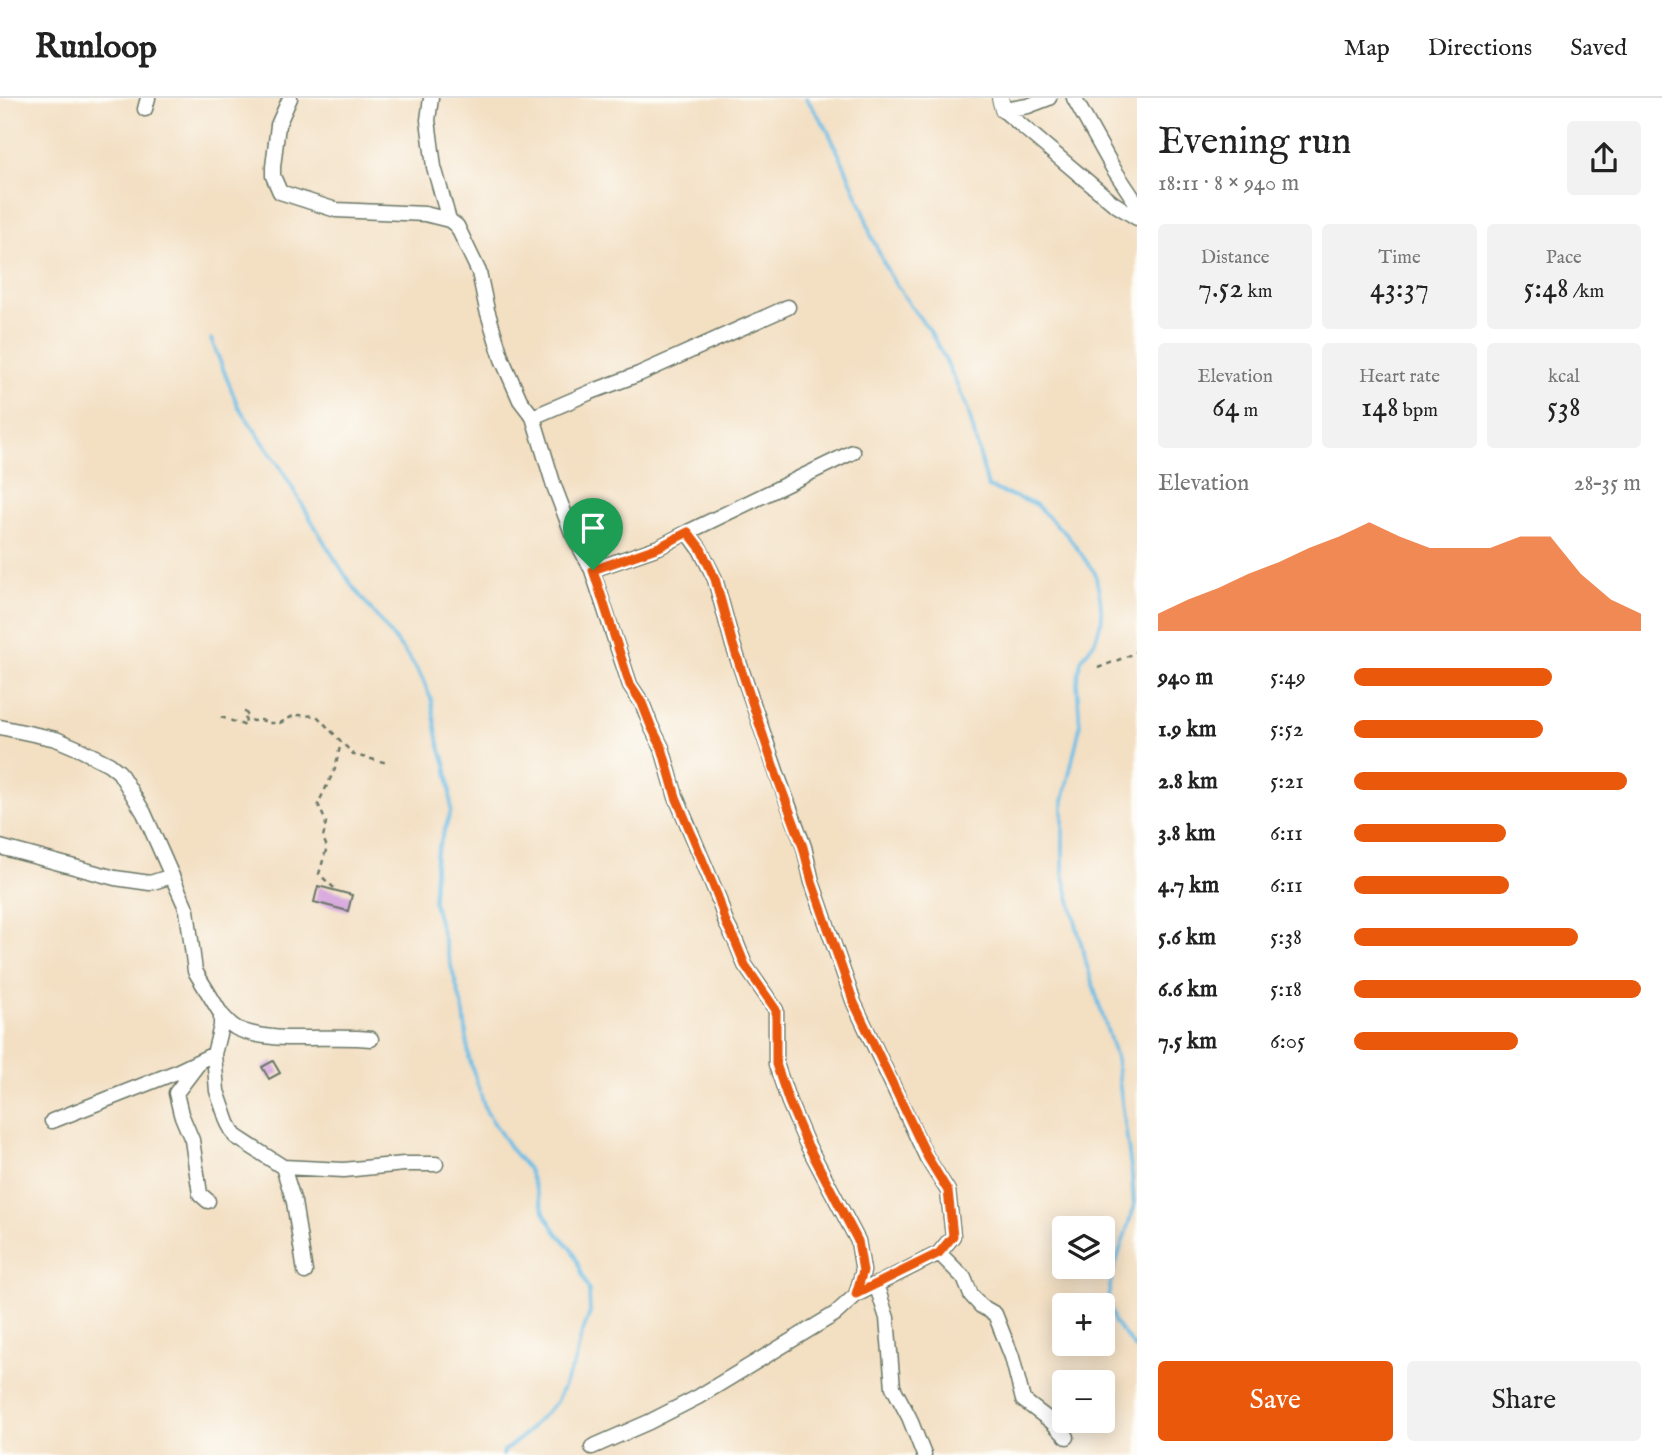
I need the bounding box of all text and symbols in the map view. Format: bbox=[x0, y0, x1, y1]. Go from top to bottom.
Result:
text: Runloop bbox=[35, 27, 157, 69]
text: Map bbox=[1344, 33, 1390, 64]
text: Directions bbox=[1428, 33, 1532, 64]
text: Saved bbox=[1570, 33, 1627, 64]
text: Evening run bbox=[1158, 119, 1352, 167]
button: share bbox=[1567, 121, 1641, 195]
text: 18:11 · 8 × 940 m bbox=[1158, 169, 1299, 198]
text: Distance bbox=[1201, 246, 1270, 270]
text: Time bbox=[1378, 246, 1421, 270]
text: Pace bbox=[1546, 246, 1582, 270]
text: 7.52 bbox=[1198, 270, 1243, 308]
text: 43:37 bbox=[1370, 270, 1429, 308]
text: 5:48 bbox=[1523, 270, 1569, 308]
text: km bbox=[1243, 280, 1272, 304]
text: /km bbox=[1569, 280, 1604, 304]
text: Elevation bbox=[1197, 365, 1273, 389]
text: Heart rate bbox=[1359, 365, 1440, 389]
text: kcal bbox=[1548, 365, 1580, 389]
text: 64 bbox=[1212, 389, 1239, 427]
text: 148 bbox=[1361, 389, 1399, 427]
text: 538 bbox=[1547, 389, 1581, 427]
text: m bbox=[1239, 399, 1258, 423]
text: bpm bbox=[1399, 399, 1438, 423]
text: Elevation bbox=[1158, 469, 1249, 498]
text: 28–35 m bbox=[1574, 469, 1641, 498]
pin bbox=[563, 498, 623, 570]
icon: arrive bbox=[574, 509, 612, 547]
text: 940 m bbox=[1158, 663, 1213, 692]
text: 5:49 bbox=[1270, 663, 1306, 692]
text: 1.9 km bbox=[1158, 715, 1217, 744]
text: 5:52 bbox=[1270, 715, 1303, 744]
text: 2.8 km bbox=[1158, 767, 1218, 796]
text: 5:21 bbox=[1270, 767, 1304, 796]
text: 3.8 km bbox=[1158, 819, 1216, 848]
text: 6:11 bbox=[1270, 819, 1303, 848]
text: 4.7 km bbox=[1158, 871, 1219, 900]
text: 6:11 bbox=[1270, 871, 1303, 900]
text: 5.6 km bbox=[1158, 923, 1216, 952]
text: 5:38 bbox=[1270, 923, 1302, 952]
text: 6.6 km bbox=[1158, 975, 1217, 1004]
text: 5:18 bbox=[1270, 975, 1302, 1004]
text: 7.5 km bbox=[1158, 1027, 1217, 1056]
text: 6:05 bbox=[1270, 1027, 1305, 1056]
map controls bbox=[1052, 1216, 1115, 1433]
button: layers bbox=[1052, 1216, 1115, 1279]
button: + bbox=[1052, 1293, 1115, 1356]
button: Save bbox=[1158, 1361, 1393, 1441]
button: Share bbox=[1407, 1361, 1641, 1441]
button: − bbox=[1052, 1370, 1115, 1433]

